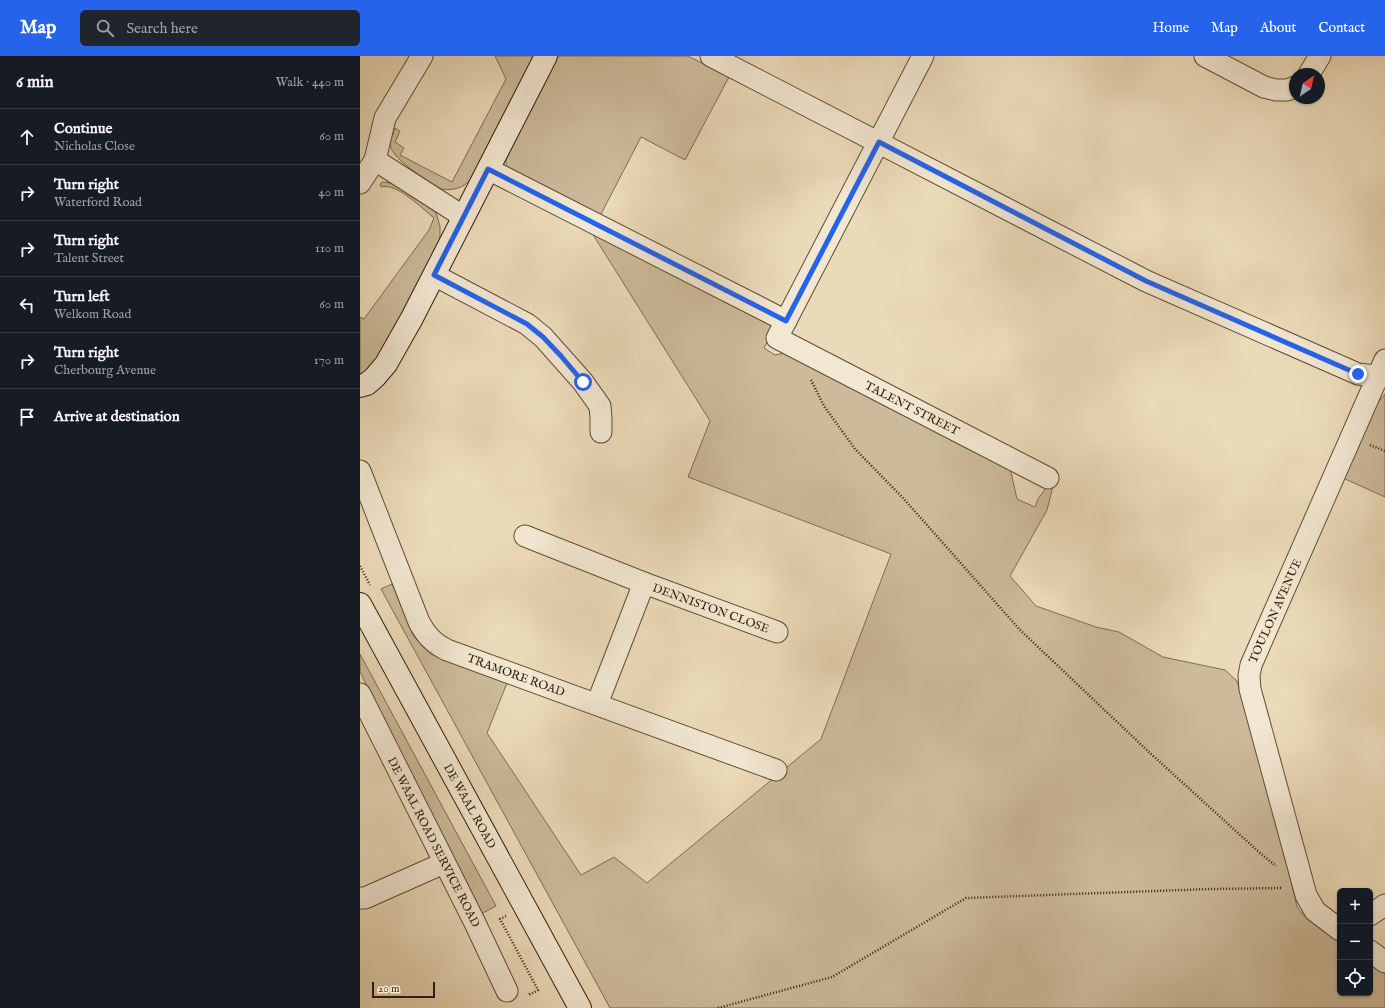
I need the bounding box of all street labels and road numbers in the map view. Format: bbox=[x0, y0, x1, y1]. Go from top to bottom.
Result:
street label: TALENT STREET bbox=[862, 378, 962, 439]
street label: TOULON AVENUE bbox=[1246, 557, 1305, 666]
street label: DENNISTON CLOSE bbox=[651, 580, 771, 637]
street label: TRAMORE ROAD bbox=[465, 651, 567, 700]
street label: DE WAAL ROAD SERVICE ROAD bbox=[384, 754, 483, 930]
street label: DE WAAL ROAD bbox=[440, 761, 499, 852]

